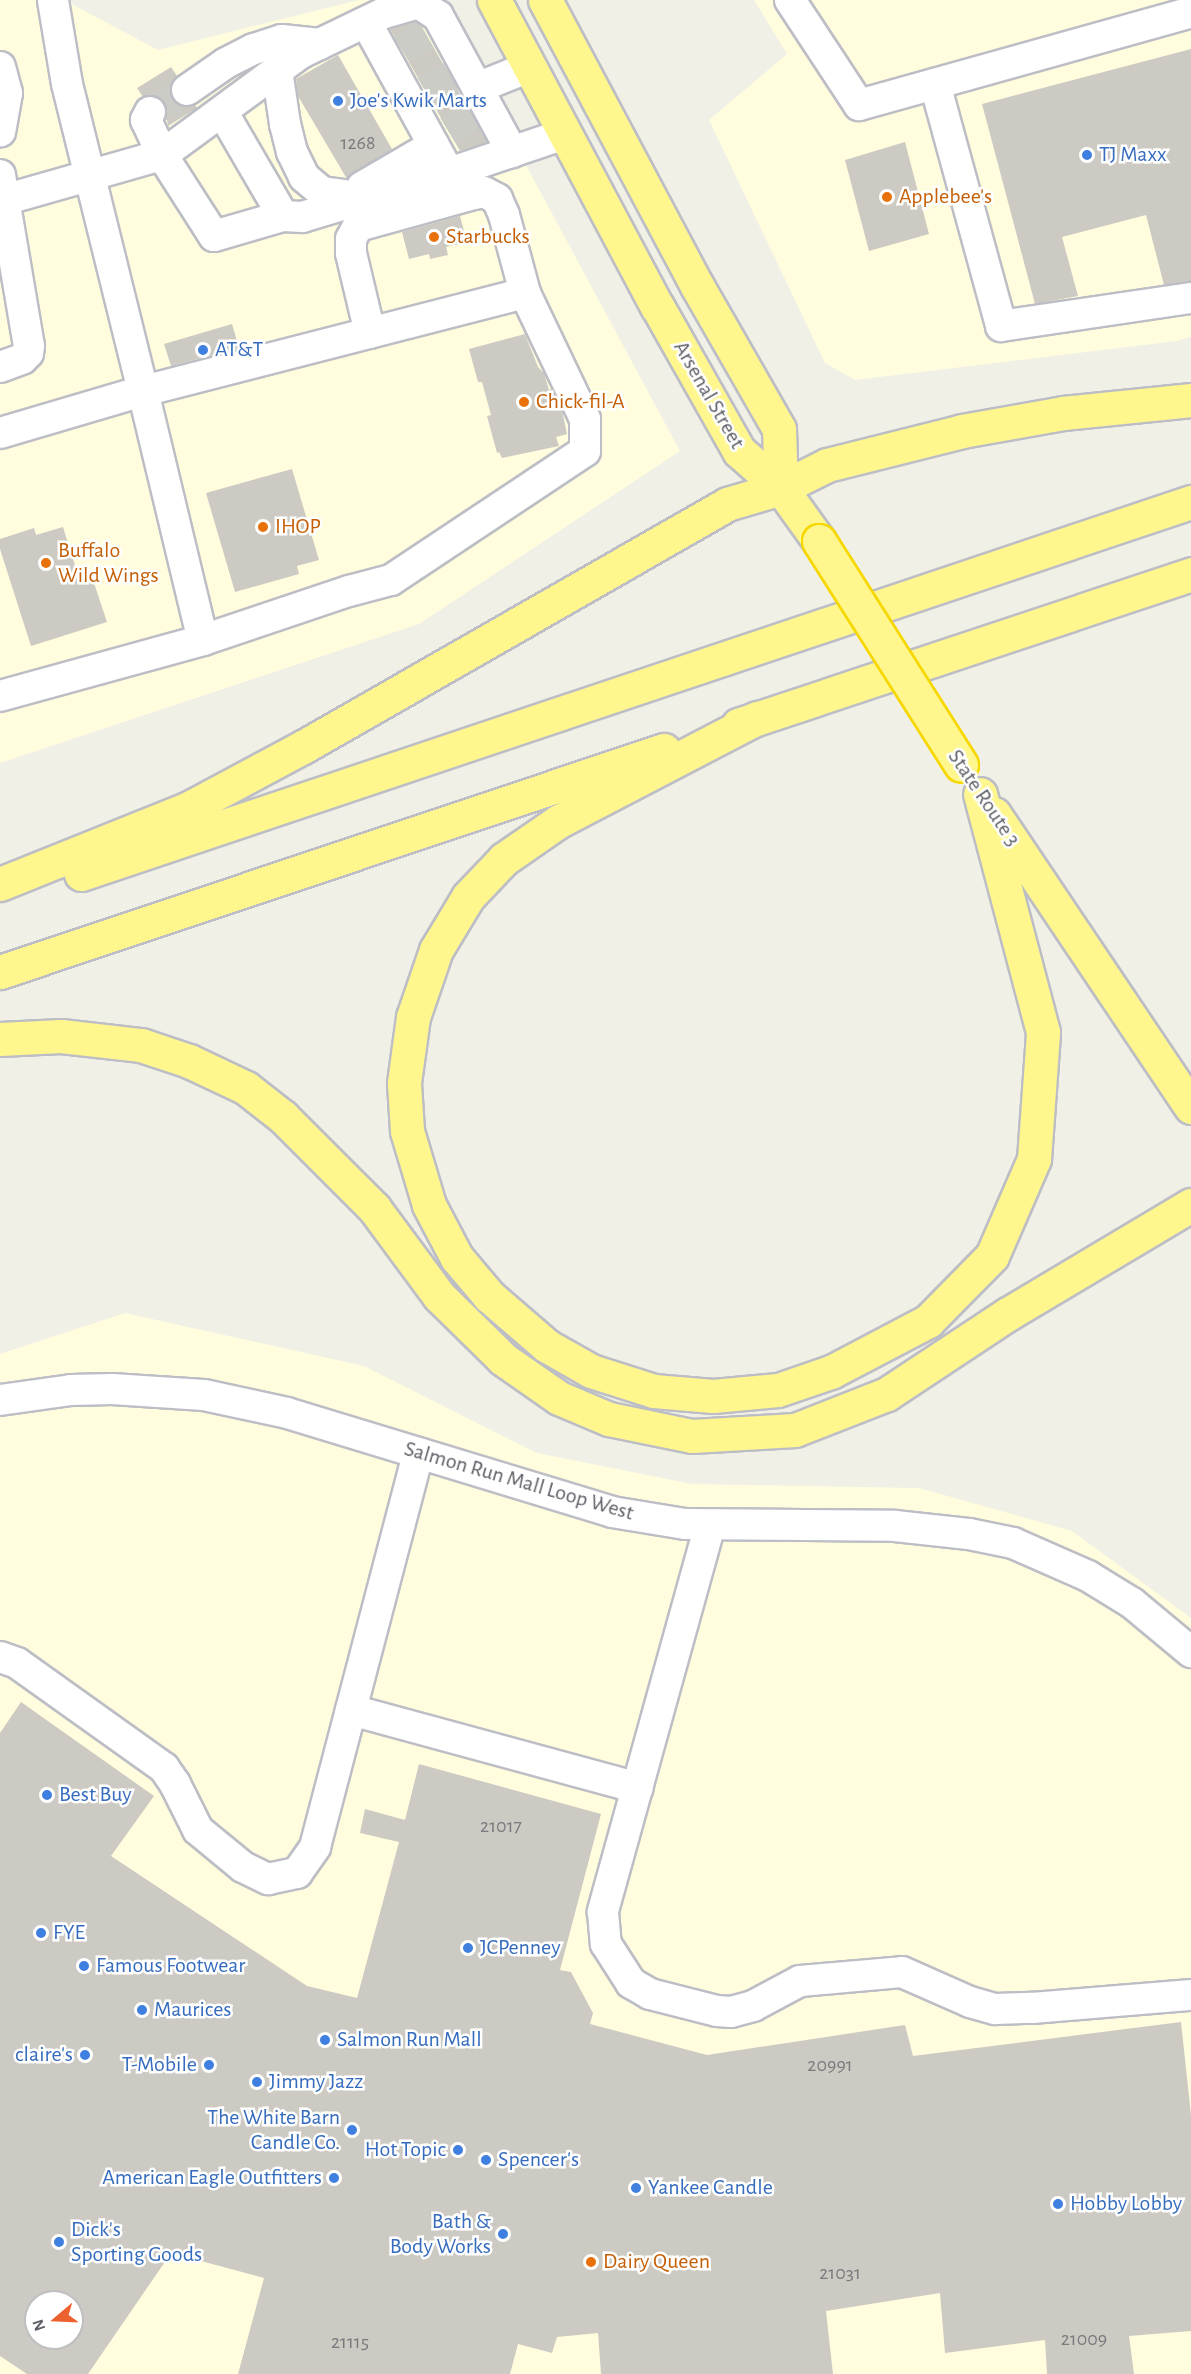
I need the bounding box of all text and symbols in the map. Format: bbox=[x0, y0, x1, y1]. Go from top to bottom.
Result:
place label: Joe's Kwik Marts bbox=[350, 88, 487, 114]
marker: Joe's Kwik Marts bbox=[331, 94, 345, 108]
house number: 1268 bbox=[341, 131, 375, 155]
place label: TJ Maxx bbox=[1099, 142, 1167, 168]
marker: TJ Maxx bbox=[1080, 148, 1094, 162]
place label: Applebee's bbox=[899, 184, 992, 210]
marker: Applebee's bbox=[880, 190, 894, 204]
place label: Starbucks bbox=[446, 224, 530, 250]
marker: Starbucks bbox=[427, 230, 441, 244]
street label: Arsenal Street bbox=[668, 336, 750, 454]
place label: AT&T bbox=[215, 337, 263, 363]
marker: AT&T bbox=[196, 343, 210, 357]
place label: Chick-fil-A bbox=[536, 389, 625, 415]
marker: Chick-fil-A bbox=[517, 395, 531, 409]
place label: IHOP bbox=[275, 514, 321, 540]
marker: IHOP bbox=[256, 520, 270, 534]
place label: Buffalo Wild Wings bbox=[58, 537, 159, 588]
marker: Buffalo Wild Wings bbox=[39, 556, 53, 570]
street label: State Route 3 bbox=[942, 745, 1026, 851]
street label: Salmon Run Mall Loop West bbox=[401, 1436, 637, 1526]
place label: Best Buy bbox=[59, 1782, 132, 1808]
marker: Best Buy bbox=[40, 1788, 54, 1802]
house number: 21017 bbox=[480, 1814, 522, 1838]
place label: FYE bbox=[53, 1920, 85, 1946]
marker: FYE bbox=[34, 1926, 48, 1940]
place label: JCPenney bbox=[480, 1935, 561, 1961]
marker: JCPenney bbox=[461, 1941, 475, 1955]
place label: Famous Footwear bbox=[96, 1953, 245, 1979]
marker: Famous Footwear bbox=[77, 1959, 91, 1973]
place label: Maurices bbox=[154, 1997, 231, 2023]
marker: Maurices bbox=[135, 2003, 149, 2017]
place label: Salmon Run Mall bbox=[337, 2027, 482, 2053]
marker: Salmon Run Mall bbox=[318, 2033, 332, 2047]
place label: claire's bbox=[15, 2042, 73, 2068]
marker: claire's bbox=[78, 2048, 92, 2062]
place label: T-Mobile bbox=[122, 2052, 197, 2078]
house number: 20991 bbox=[807, 2053, 853, 2077]
marker: T-Mobile bbox=[202, 2058, 216, 2072]
place label: Jimmy Jazz bbox=[269, 2069, 363, 2095]
marker: Jimmy Jazz bbox=[250, 2075, 264, 2089]
place label: The White Barn Candle Co. bbox=[207, 2104, 340, 2156]
marker: The White Barn Candle Co. bbox=[345, 2123, 359, 2137]
place label: Hot Topic bbox=[365, 2137, 446, 2163]
marker: Hot Topic bbox=[451, 2143, 465, 2157]
place label: Spencer's bbox=[498, 2147, 579, 2173]
marker: Spencer's bbox=[479, 2153, 493, 2167]
place label: American Eagle Outfitters bbox=[102, 2165, 322, 2191]
marker: American Eagle Outfitters bbox=[327, 2171, 341, 2185]
place label: Yankee Candle bbox=[648, 2175, 773, 2201]
marker: Yankee Candle bbox=[629, 2181, 643, 2195]
place label: Hobby Lobby bbox=[1070, 2191, 1182, 2217]
marker: Hobby Lobby bbox=[1051, 2197, 1065, 2211]
place label: Bath & Body Works bbox=[390, 2208, 491, 2260]
place label: Dick's Sporting Goods bbox=[71, 2216, 202, 2268]
marker: Bath & Body Works bbox=[496, 2227, 510, 2241]
marker: Dick's Sporting Goods bbox=[52, 2235, 66, 2249]
place label: Dairy Queen bbox=[603, 2249, 710, 2275]
marker: Dairy Queen bbox=[584, 2255, 598, 2269]
house number: 21031 bbox=[819, 2261, 861, 2285]
north arrow bbox=[24, 2290, 84, 2350]
text: N bbox=[29, 2317, 48, 2333]
house number: 21009 bbox=[1061, 2327, 1107, 2351]
house number: 21115 bbox=[331, 2330, 369, 2354]

